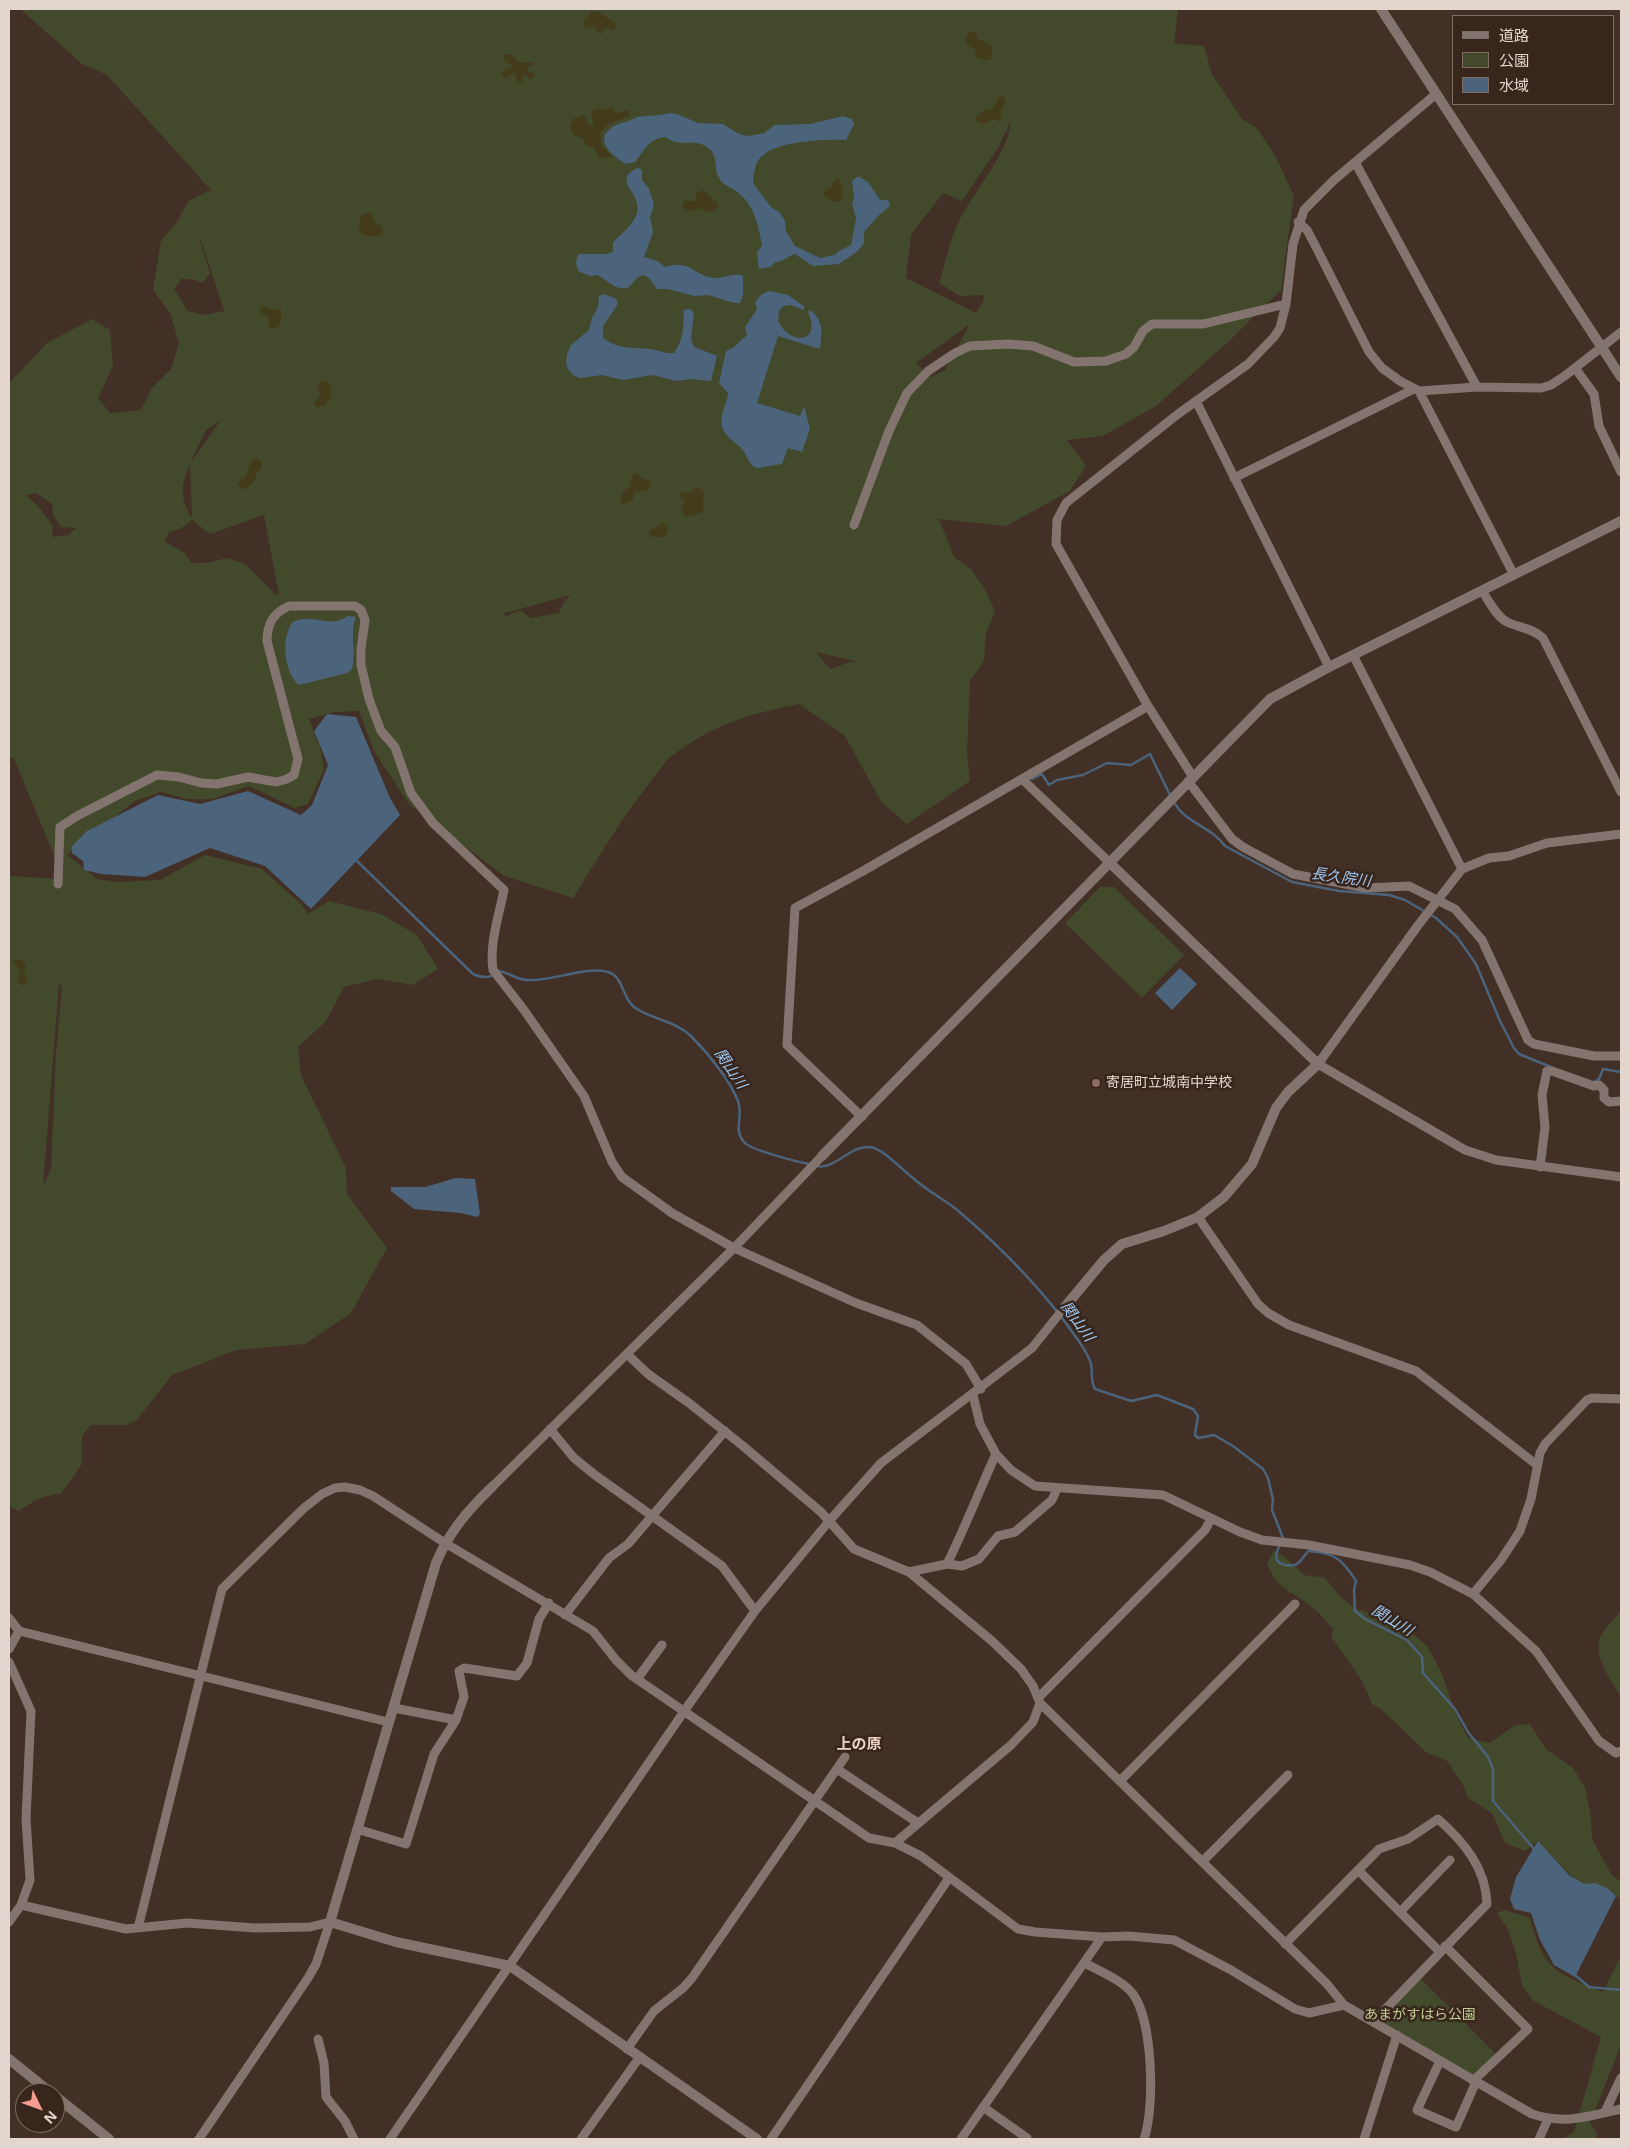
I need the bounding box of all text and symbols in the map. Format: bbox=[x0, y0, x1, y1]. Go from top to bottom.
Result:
legend bbox=[1452, 15, 1615, 105]
text: 道路 bbox=[1499, 25, 1529, 45]
text: 公園 bbox=[1499, 50, 1529, 70]
text: 水域 bbox=[1499, 75, 1529, 95]
water label: 長久院川 bbox=[1310, 865, 1372, 891]
water label: 関山川 bbox=[710, 1045, 750, 1093]
place label: 寄居町立城南中学校 bbox=[1106, 1075, 1232, 1091]
marker: 寄居町立城南中学校 bbox=[1090, 1077, 1102, 1089]
water label: 関山川 bbox=[1056, 1299, 1098, 1345]
water label: 関山川 bbox=[1368, 1602, 1416, 1640]
district label: 上の原 bbox=[837, 1736, 881, 1754]
park label: あまがすはら公園 bbox=[1364, 2007, 1476, 2023]
north arrow bbox=[15, 2083, 65, 2133]
text: N bbox=[40, 2107, 62, 2128]

